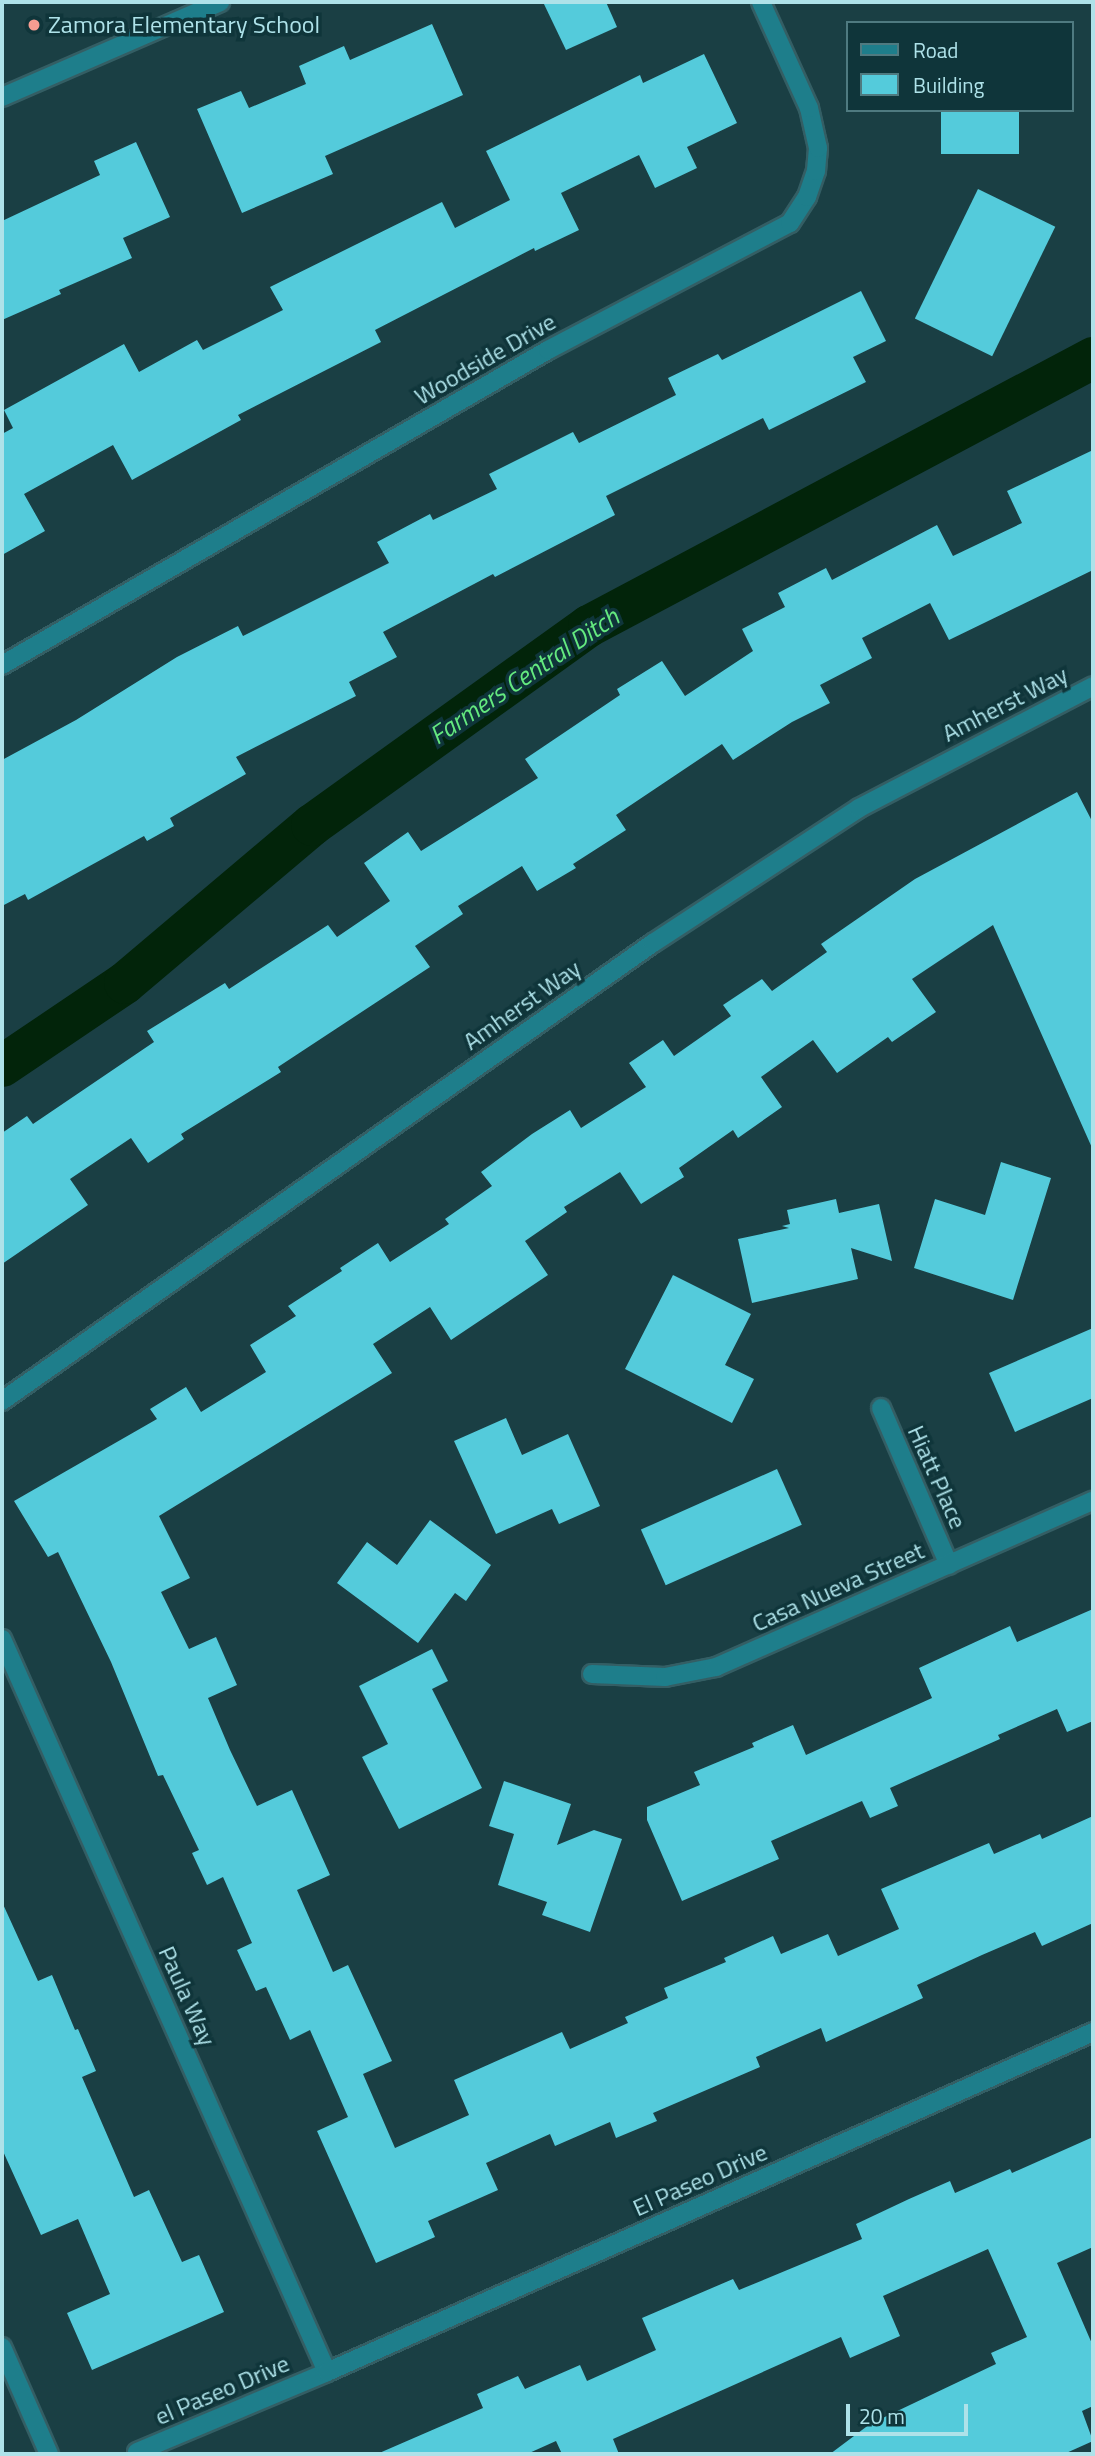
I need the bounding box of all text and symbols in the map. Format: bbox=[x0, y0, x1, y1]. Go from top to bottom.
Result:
place label: Zamora Elementary School bbox=[48, 11, 320, 39]
marker: Zamora Elementary School bbox=[26, 17, 42, 33]
legend bbox=[846, 21, 1074, 112]
text: Road bbox=[913, 34, 958, 66]
text: Building bbox=[913, 69, 984, 101]
street label: Woodside Drive bbox=[409, 307, 561, 411]
water label: Farmers Central Ditch bbox=[423, 601, 625, 751]
street label: Amherst Way bbox=[937, 660, 1073, 748]
street label: Amherst Way bbox=[458, 954, 586, 1056]
street label: Hiatt Place bbox=[902, 1421, 972, 1533]
street label: Casa Nueva Street bbox=[748, 1536, 928, 1638]
street label: Paula Way bbox=[152, 1942, 222, 2050]
street label: El Paseo Drive bbox=[628, 2138, 772, 2222]
street label: el Paseo Drive bbox=[151, 2349, 293, 2431]
scale bar bbox=[850, 2390, 972, 2434]
text: 20 m bbox=[859, 2400, 905, 2432]

